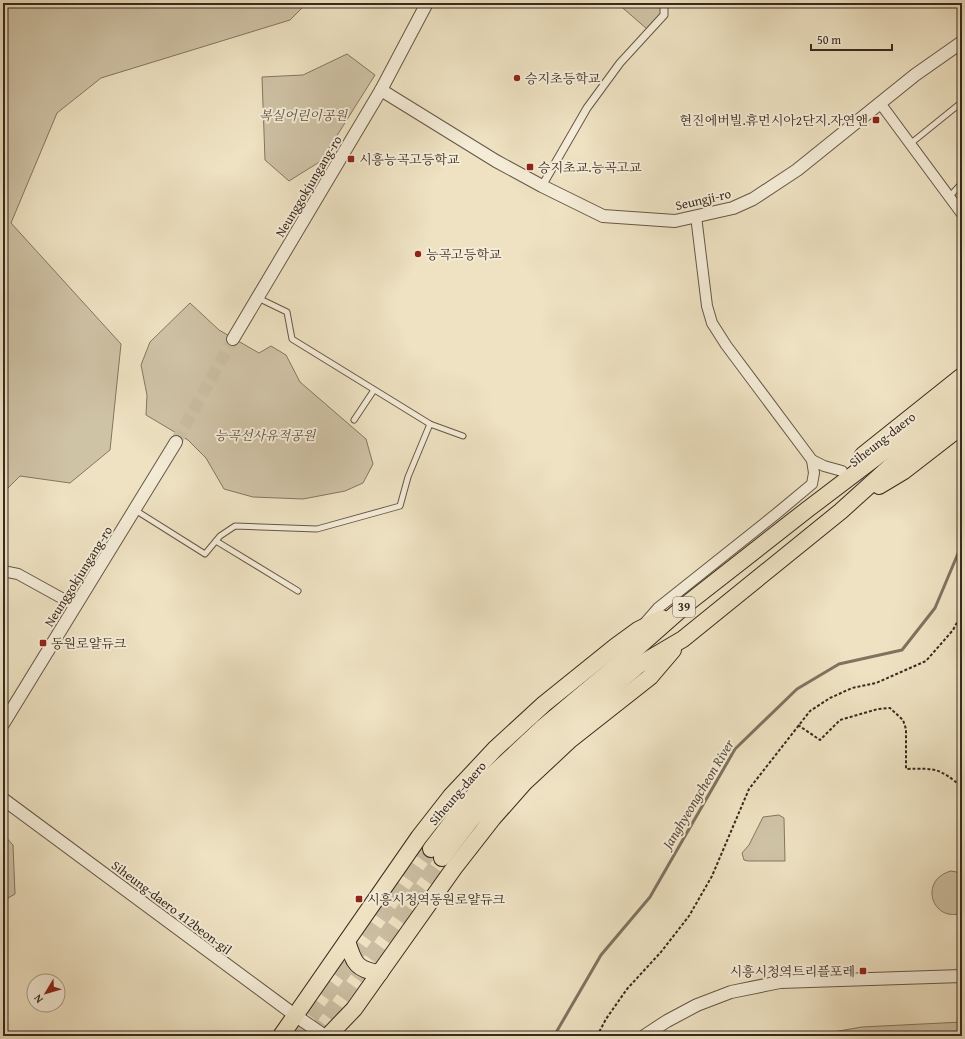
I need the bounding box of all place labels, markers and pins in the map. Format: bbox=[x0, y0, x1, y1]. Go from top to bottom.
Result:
place label: 승지초등학교 bbox=[525, 69, 601, 88]
marker: 승지초등학교 bbox=[512, 73, 522, 83]
place label: 현진에버빌.휴먼시아2단지.자연앤 bbox=[680, 111, 868, 130]
marker: 현진에버빌.휴먼시아2단지.자연앤 bbox=[871, 115, 881, 125]
place label: 시흥능곡고등학교 bbox=[359, 150, 460, 169]
marker: 시흥능곡고등학교 bbox=[346, 154, 356, 164]
place label: 승지초교.능곡고교 bbox=[538, 158, 642, 177]
marker: 승지초교.능곡고교 bbox=[525, 162, 535, 172]
place label: 능곡고등학교 bbox=[426, 245, 502, 264]
marker: 능곡고등학교 bbox=[413, 249, 423, 259]
place label: 동원로얄듀크 bbox=[51, 634, 127, 653]
marker: 동원로얄듀크 bbox=[38, 638, 48, 648]
place label: 시흥시청역동원로얄듀크 bbox=[367, 890, 506, 909]
marker: 시흥시청역동원로얄듀크 bbox=[354, 894, 364, 904]
place label: 시흥시청역트리플포레 bbox=[729, 962, 855, 981]
marker: 시흥시청역트리플포레 bbox=[858, 966, 868, 976]

